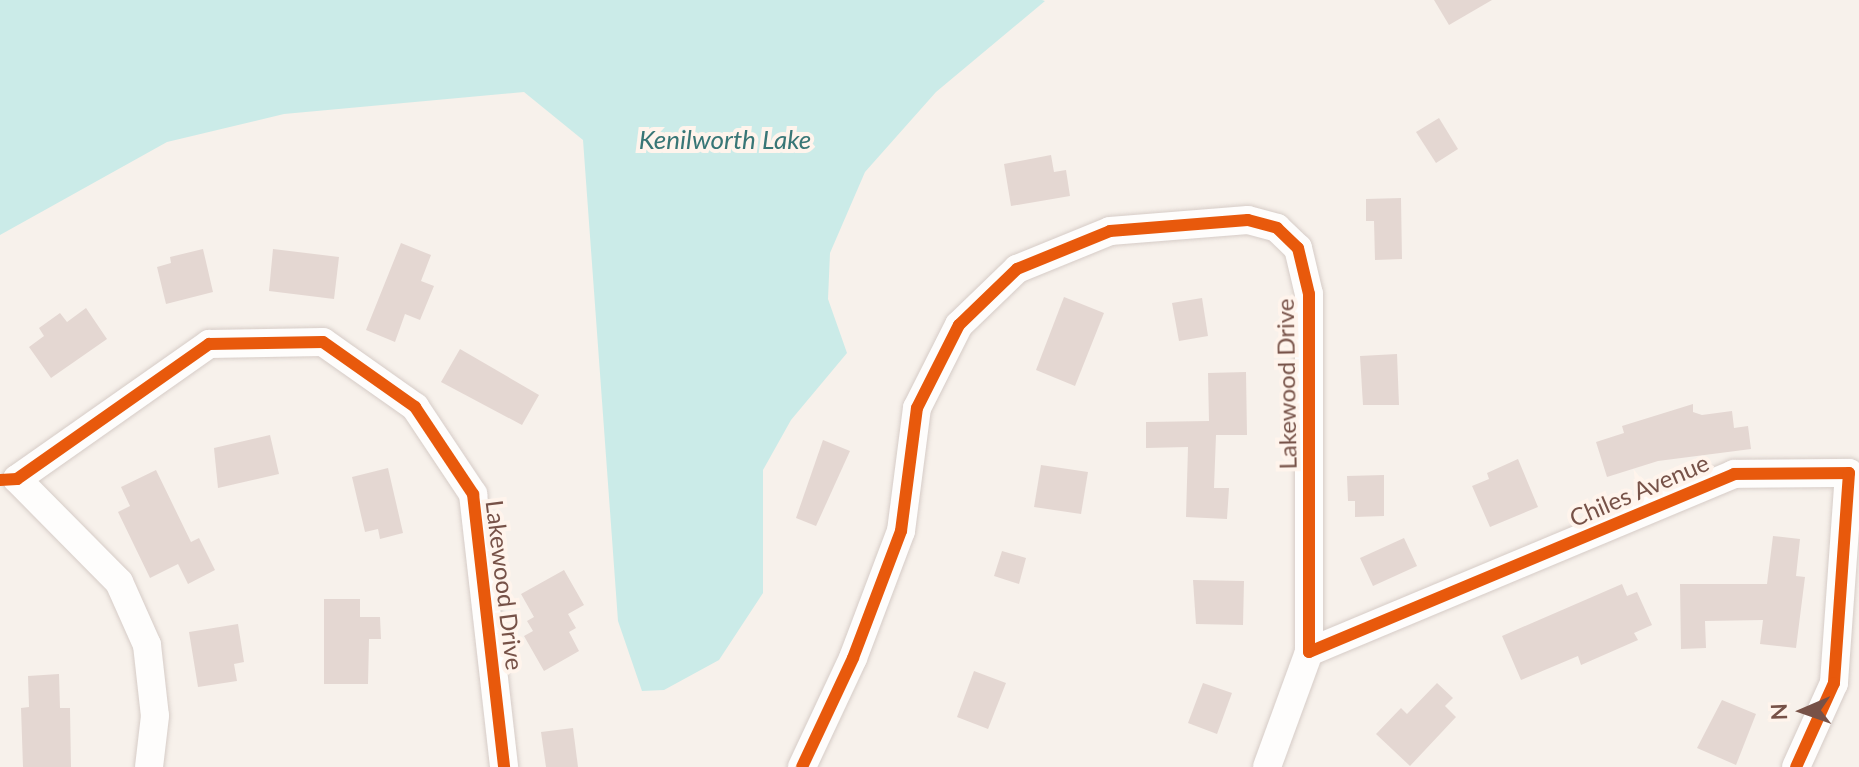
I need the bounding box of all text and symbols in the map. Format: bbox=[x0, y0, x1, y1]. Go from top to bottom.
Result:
water label: Kenilworth Lake bbox=[639, 124, 811, 156]
street label: Lakewood Drive bbox=[1270, 298, 1302, 470]
street label: Chiles Avenue bbox=[1565, 448, 1713, 532]
street label: Lakewood Drive bbox=[480, 498, 530, 672]
north arrow bbox=[1763, 671, 1843, 751]
text: N bbox=[1765, 703, 1792, 721]

